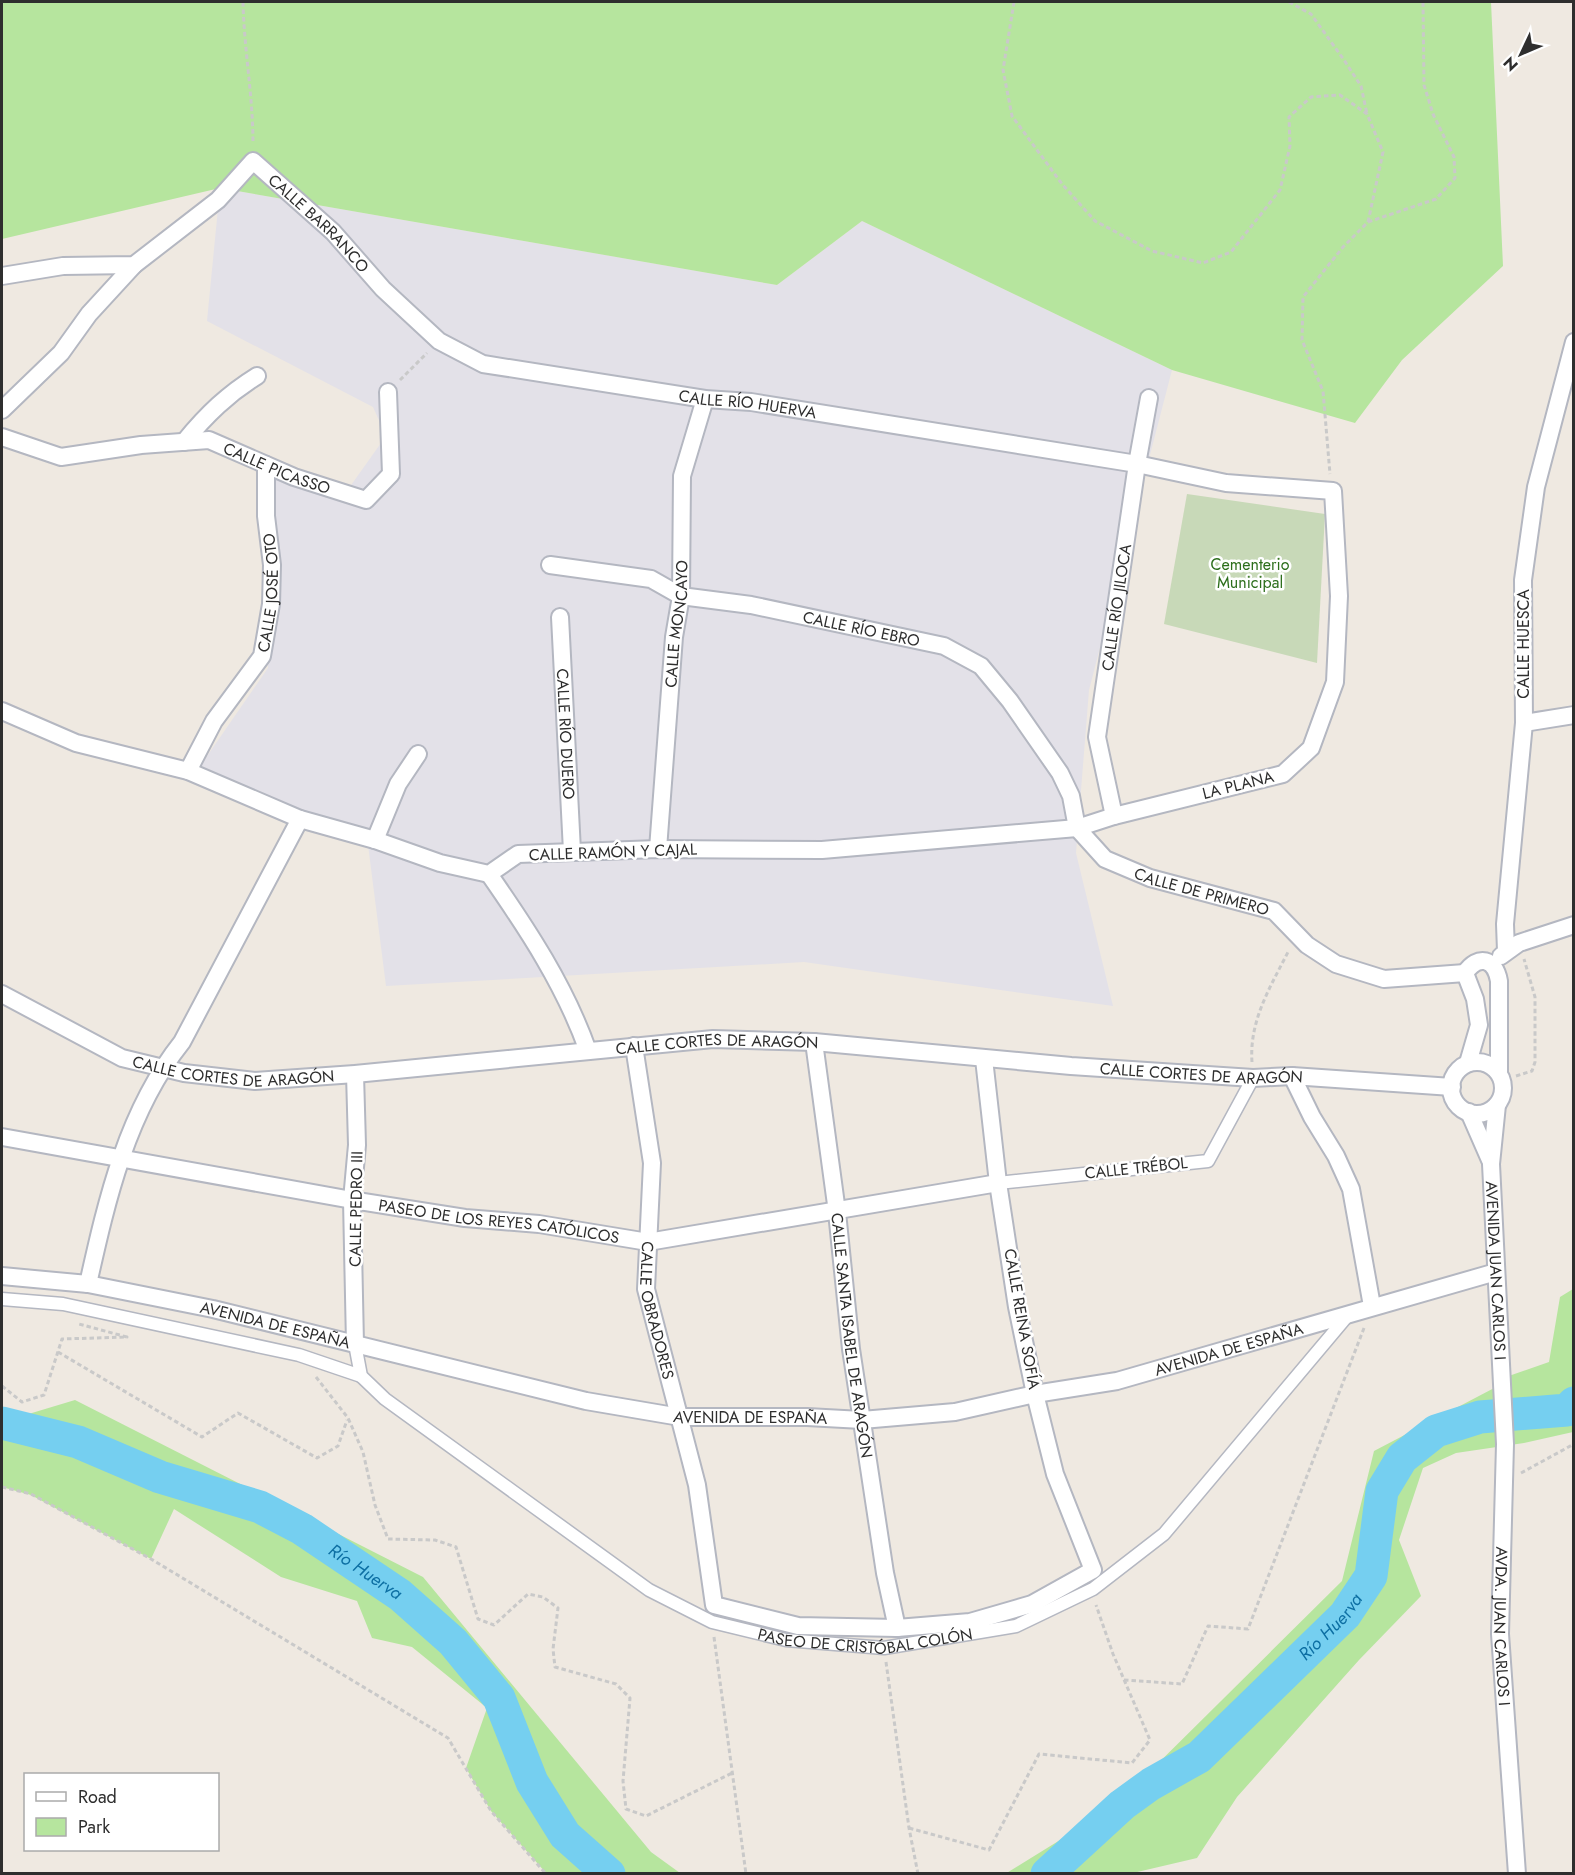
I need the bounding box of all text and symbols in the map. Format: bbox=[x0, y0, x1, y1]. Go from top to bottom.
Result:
north arrow bbox=[1491, 24, 1551, 84]
text: N bbox=[1498, 52, 1523, 77]
street label: CALLE BARRANCO bbox=[263, 168, 375, 277]
street label: CALLE RÍO HUERVA bbox=[677, 384, 819, 424]
street label: CALLE PICASSO bbox=[220, 436, 333, 499]
street label: CALLE JOSÉ OTO bbox=[251, 532, 284, 654]
street label: CALLE RÍO JILOCA bbox=[1095, 542, 1137, 672]
park label: Cementerio Municipal bbox=[1211, 553, 1290, 594]
street label: CALLE MONCAYO bbox=[659, 560, 693, 689]
street label: CALLE HUESCA bbox=[1512, 589, 1535, 699]
street label: CALLE RÍO EBRO bbox=[801, 605, 922, 652]
street label: CALLE RÍO DUERO bbox=[551, 668, 581, 800]
street label: LA PLANA bbox=[1200, 765, 1277, 805]
street label: CALLE RAMÓN Y CAJAL bbox=[529, 838, 698, 866]
street label: CALLE DE PRIMERO bbox=[1131, 861, 1272, 921]
street label: CALLE CORTES DE ARAGÓN bbox=[614, 1028, 819, 1060]
street label: CALLE CORTES DE ARAGÓN bbox=[130, 1049, 335, 1093]
street label: CALLE CORTES DE ARAGÓN bbox=[1099, 1056, 1304, 1090]
street label: CALLE PEDRO III bbox=[343, 1151, 369, 1267]
street label: CALLE TRÉBOL bbox=[1083, 1151, 1189, 1185]
street label: AVENIDA JUAN CARLOS I bbox=[1480, 1180, 1512, 1361]
street label: PASEO DE LOS REYES CATÓLICOS bbox=[377, 1193, 621, 1249]
street label: CALLE SANTA ISABEL DE ARAGÓN bbox=[826, 1212, 879, 1460]
street label: CALLE OBRADORES bbox=[634, 1241, 681, 1382]
street label: CALLE REINA SOFÍA bbox=[998, 1247, 1046, 1392]
street label: AVENIDA DE ESPAÑA bbox=[198, 1295, 353, 1354]
street label: AVENIDA DE ESPAÑA bbox=[1152, 1316, 1306, 1381]
street label: AVENIDA DE ESPAÑA bbox=[672, 1405, 829, 1430]
water label: Río Huerva bbox=[323, 1538, 408, 1606]
street label: AVDA. JUAN CARLOS I bbox=[1489, 1546, 1517, 1707]
water label: Río Huerva bbox=[1293, 1588, 1369, 1667]
street label: PASEO DE CRISTÓBAL COLÓN bbox=[755, 1622, 974, 1660]
legend bbox=[24, 1773, 219, 1851]
text: Road bbox=[78, 1784, 117, 1810]
text: Park bbox=[78, 1814, 110, 1840]

